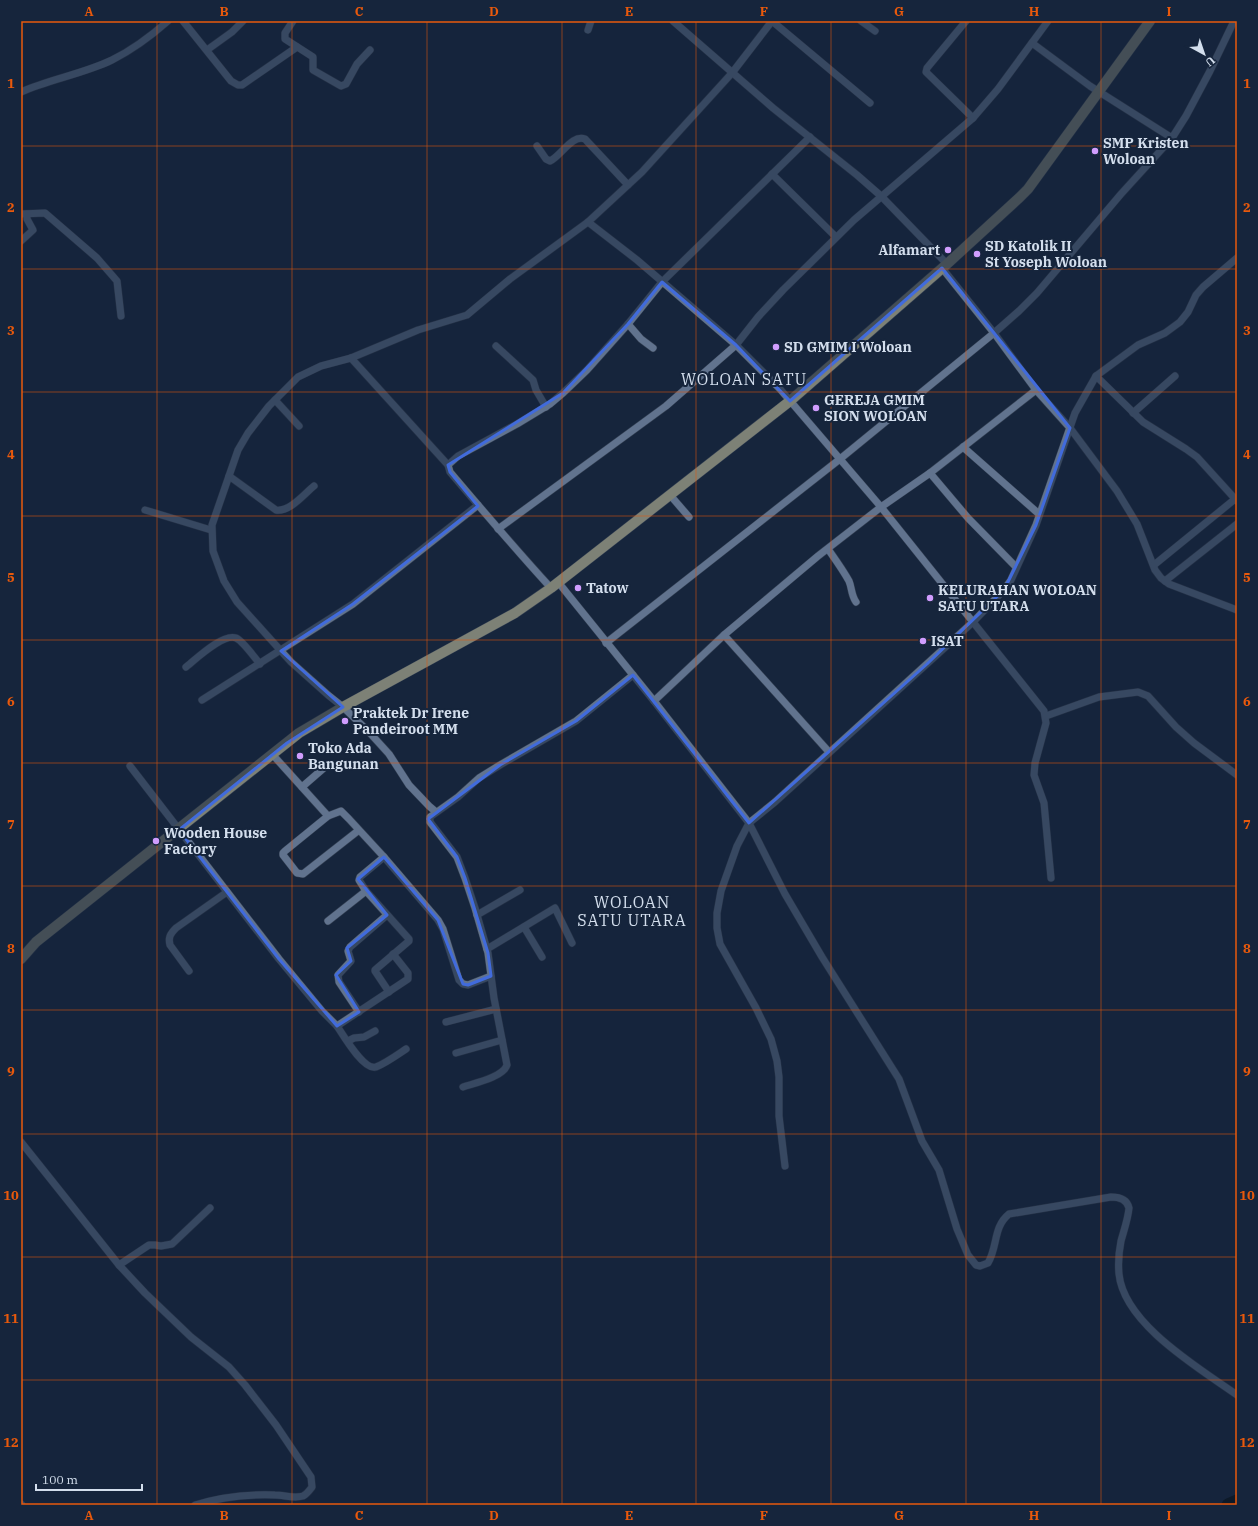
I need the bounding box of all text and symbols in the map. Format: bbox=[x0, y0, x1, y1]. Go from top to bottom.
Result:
text: A bbox=[84, 3, 94, 20]
text: B bbox=[219, 3, 229, 20]
text: C bbox=[355, 3, 364, 20]
text: D bbox=[489, 3, 499, 20]
text: E bbox=[625, 3, 633, 20]
text: F bbox=[760, 3, 768, 20]
text: G bbox=[894, 3, 904, 20]
text: H bbox=[1029, 3, 1040, 20]
text: I bbox=[1167, 3, 1172, 20]
north arrow bbox=[1184, 34, 1224, 74]
text: U bbox=[1202, 54, 1218, 70]
text: 1 bbox=[7, 75, 15, 92]
text: 1 bbox=[1243, 75, 1251, 92]
place label: SMP Kristen Woloan bbox=[1103, 134, 1189, 168]
marker: SMP Kristen Woloan bbox=[1090, 146, 1100, 156]
text: 2 bbox=[7, 199, 15, 216]
text: 2 bbox=[1243, 199, 1251, 216]
place label: SD Katolik II St Yoseph Woloan bbox=[985, 237, 1107, 271]
place label: Alfamart bbox=[878, 241, 940, 259]
marker: Alfamart bbox=[943, 245, 953, 255]
marker: SD Katolik II St Yoseph Woloan bbox=[972, 249, 982, 259]
text: 3 bbox=[7, 322, 15, 339]
text: 3 bbox=[1243, 322, 1251, 339]
place label: SD GMIM I Woloan bbox=[784, 338, 912, 356]
marker: SD GMIM I Woloan bbox=[771, 342, 781, 352]
district label: WOLOAN SATU bbox=[681, 369, 807, 389]
place label: GEREJA GMIM SION WOLOAN bbox=[824, 391, 927, 425]
marker: GEREJA GMIM SION WOLOAN bbox=[811, 403, 821, 413]
text: 4 bbox=[7, 446, 15, 463]
text: 4 bbox=[1243, 446, 1251, 463]
text: 5 bbox=[7, 569, 15, 586]
text: 5 bbox=[1243, 569, 1251, 586]
place label: Tatow bbox=[586, 579, 629, 597]
place label: KELURAHAN WOLOAN SATU UTARA bbox=[938, 581, 1097, 615]
marker: Tatow bbox=[573, 583, 583, 593]
marker: KELURAHAN WOLOAN SATU UTARA bbox=[925, 593, 935, 603]
place label: ISAT bbox=[931, 632, 964, 650]
marker: ISAT bbox=[918, 636, 928, 646]
text: 6 bbox=[7, 693, 15, 710]
text: 6 bbox=[1243, 693, 1251, 710]
place label: Praktek Dr Irene Pandeiroot MM bbox=[353, 704, 469, 738]
marker: Praktek Dr Irene Pandeiroot MM bbox=[340, 716, 350, 726]
place label: Toko Ada Bangunan bbox=[308, 739, 379, 773]
marker: Toko Ada Bangunan bbox=[295, 751, 305, 761]
text: 7 bbox=[7, 816, 15, 833]
text: 7 bbox=[1243, 816, 1251, 833]
place label: Wooden House Factory bbox=[164, 824, 267, 858]
marker: Wooden House Factory bbox=[151, 836, 161, 846]
district label: WOLOAN SATU UTARA bbox=[577, 892, 687, 930]
text: 8 bbox=[7, 940, 15, 957]
text: 8 bbox=[1243, 940, 1251, 957]
text: 9 bbox=[7, 1063, 15, 1080]
text: 9 bbox=[1243, 1063, 1251, 1080]
text: 10 bbox=[3, 1187, 19, 1204]
text: 10 bbox=[1239, 1187, 1255, 1204]
text: 11 bbox=[3, 1310, 19, 1327]
text: 11 bbox=[1239, 1310, 1255, 1327]
text: 12 bbox=[3, 1434, 19, 1451]
text: 12 bbox=[1239, 1434, 1255, 1451]
scale bar bbox=[36, 1466, 142, 1492]
text: 100 m bbox=[42, 1472, 78, 1487]
text: A bbox=[84, 1507, 94, 1524]
text: B bbox=[219, 1507, 229, 1524]
text: C bbox=[355, 1507, 364, 1524]
text: D bbox=[489, 1507, 499, 1524]
text: E bbox=[625, 1507, 633, 1524]
text: F bbox=[760, 1507, 768, 1524]
text: G bbox=[894, 1507, 904, 1524]
text: H bbox=[1029, 1507, 1040, 1524]
text: I bbox=[1167, 1507, 1172, 1524]

